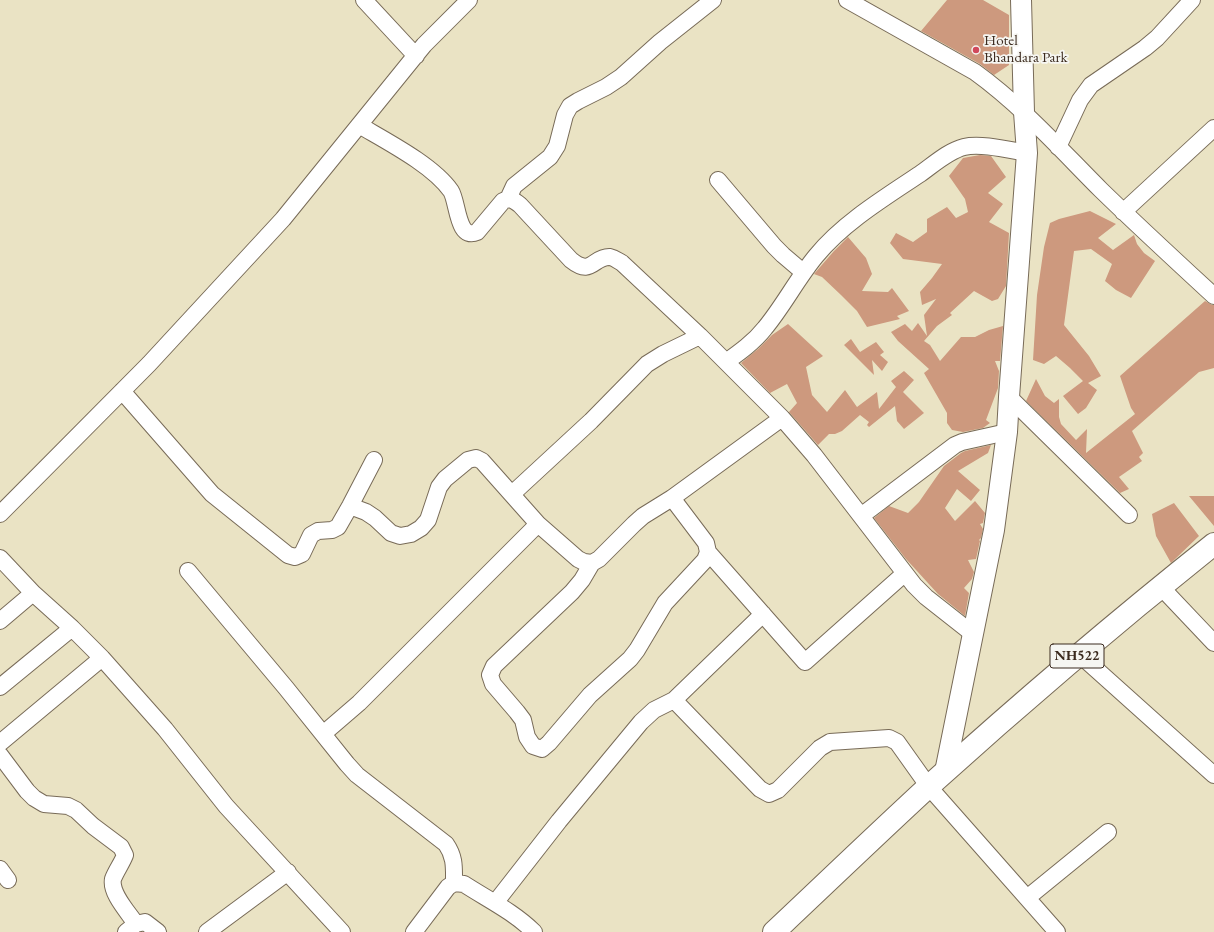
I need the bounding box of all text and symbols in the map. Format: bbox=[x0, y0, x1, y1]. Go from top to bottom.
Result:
place label: Hotel Bhandara Park bbox=[984, 32, 1068, 67]
marker: Hotel Bhandara Park bbox=[971, 45, 981, 55]
road number: NH522 bbox=[1050, 644, 1104, 668]

